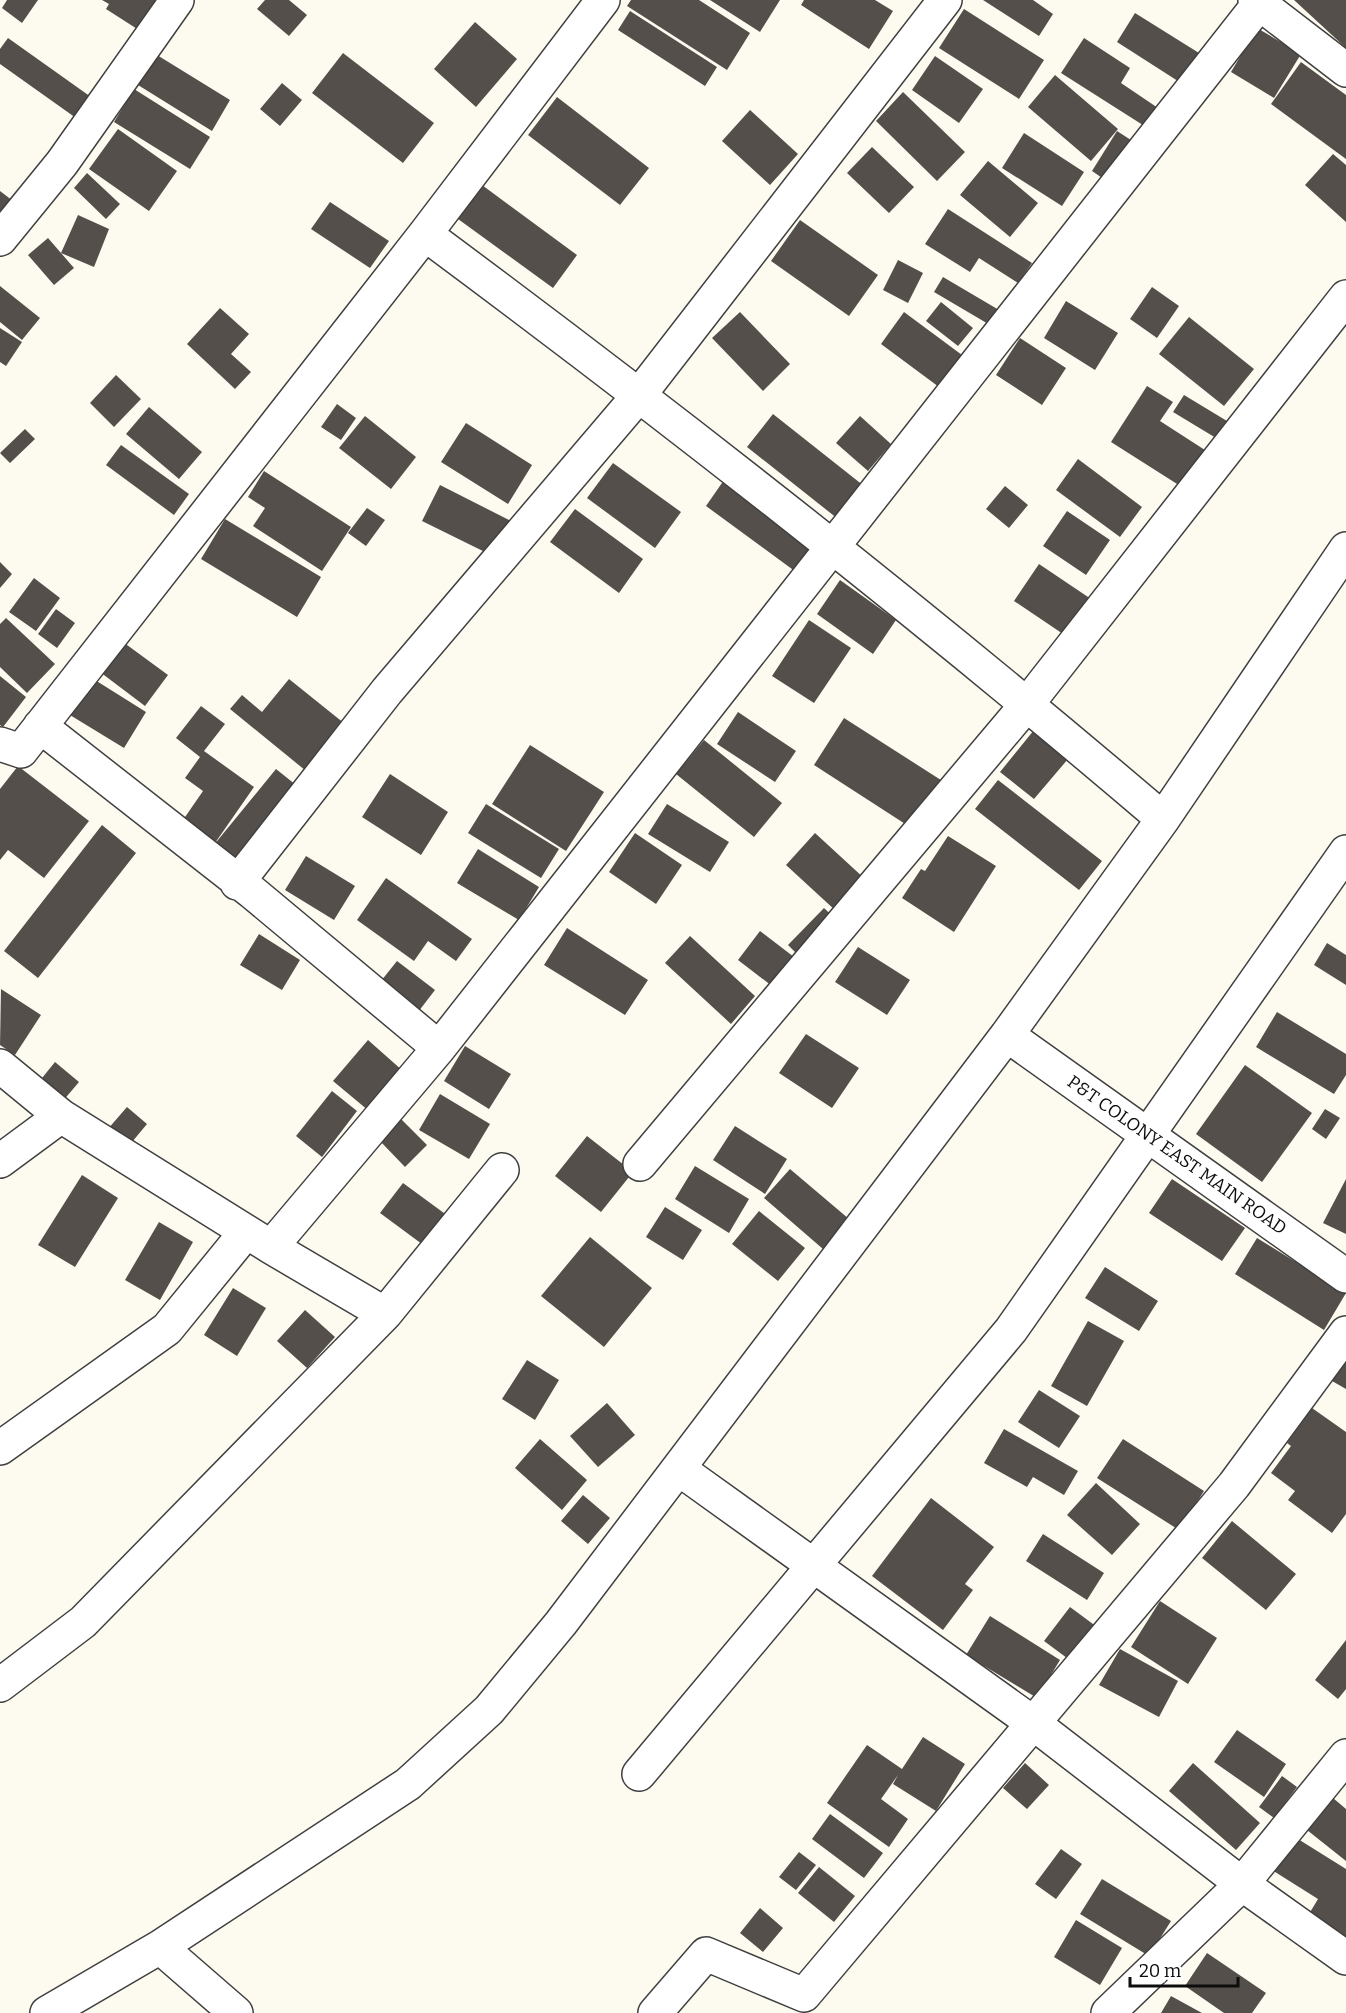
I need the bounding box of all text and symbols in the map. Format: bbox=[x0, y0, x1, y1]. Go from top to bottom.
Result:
street label: P&T COLONY EAST MAIN ROAD bbox=[1063, 1071, 1291, 1239]
scale bar bbox=[1130, 1950, 1238, 1988]
text: 20 m bbox=[1139, 1960, 1181, 1982]

